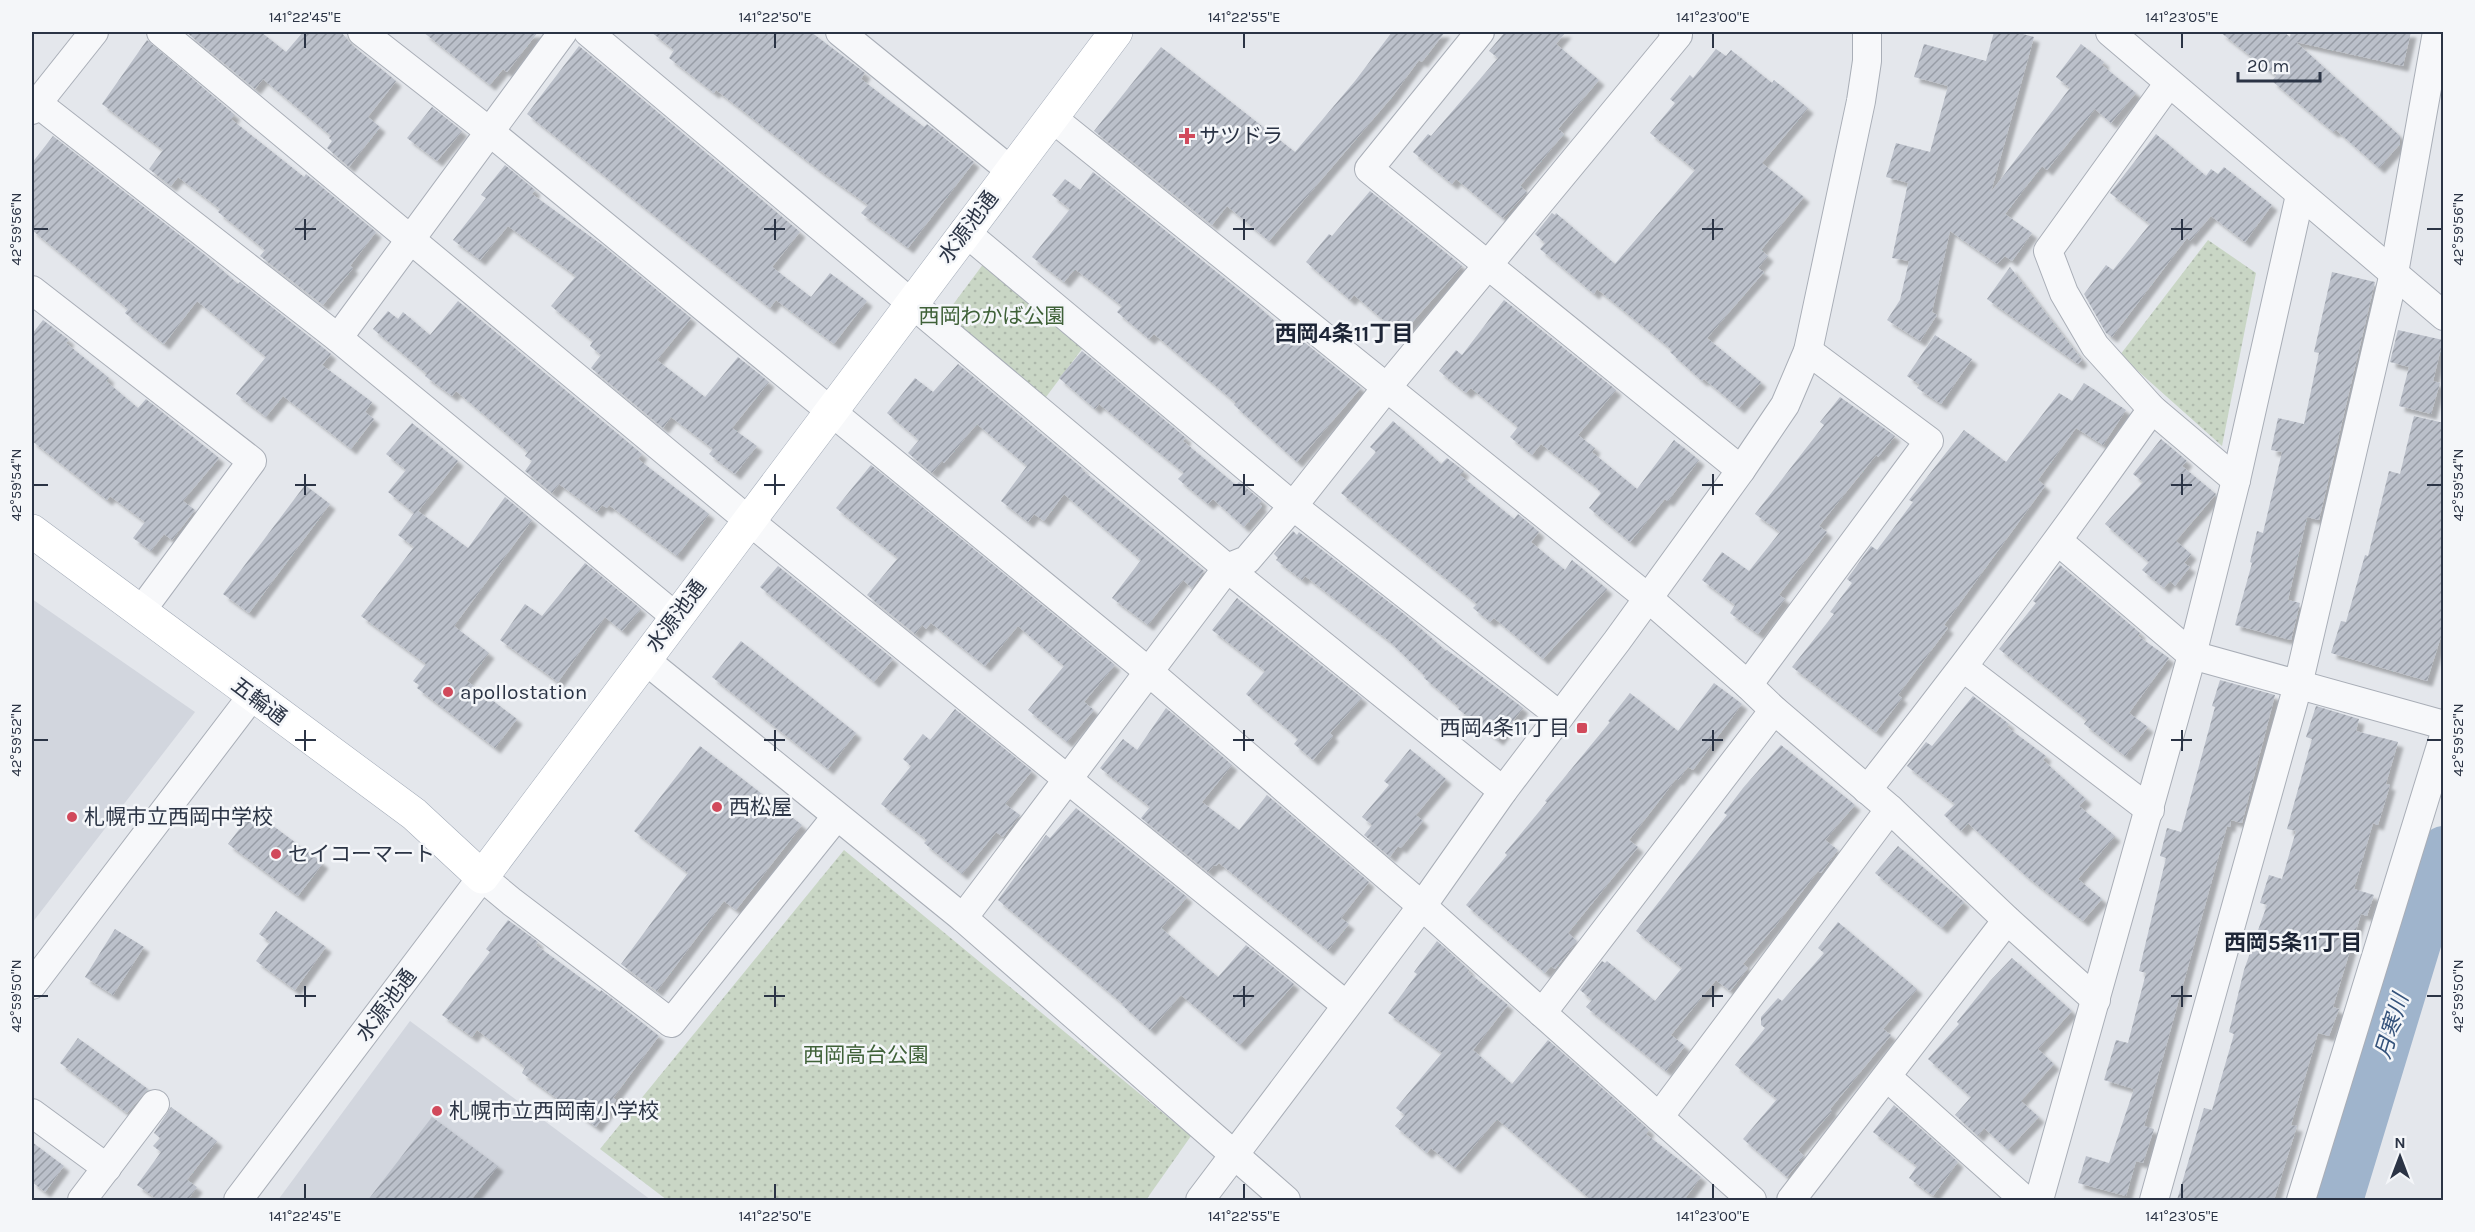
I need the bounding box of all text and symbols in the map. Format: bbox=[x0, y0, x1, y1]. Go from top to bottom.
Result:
text: 141°22'45"E bbox=[269, 8, 341, 26]
text: 141°22'50"E bbox=[738, 8, 812, 26]
text: 141°22'55"E bbox=[1208, 8, 1280, 26]
text: 141°23'00"E bbox=[1676, 8, 1750, 26]
text: 141°23'05"E bbox=[2145, 8, 2219, 26]
scale bar bbox=[2238, 45, 2320, 83]
text: 20 m bbox=[2247, 55, 2289, 77]
place label: サツドラ bbox=[1199, 124, 1283, 148]
marker: サツドラ bbox=[1180, 129, 1194, 143]
street label: 水源池通 bbox=[933, 186, 1003, 268]
text: 42°59'56"N bbox=[7, 192, 25, 266]
text: 42°59'56"N bbox=[2449, 192, 2467, 266]
park label: 西岡わかば公園 bbox=[919, 304, 1066, 328]
district label: 西岡4条11丁目 bbox=[1275, 321, 1413, 347]
text: 42°59'54"N bbox=[7, 448, 25, 522]
text: 42°59'54"N bbox=[2449, 448, 2467, 522]
street label: 水源池通 bbox=[641, 575, 711, 657]
street label: 五輪通 bbox=[227, 672, 291, 730]
place label: apollostation bbox=[460, 680, 587, 704]
marker: apollostation bbox=[441, 685, 455, 699]
text: 42°59'52"N bbox=[7, 703, 25, 777]
text: 42°59'52"N bbox=[2449, 703, 2467, 777]
place label: 西岡4条11丁目 bbox=[1439, 716, 1570, 740]
marker: 西岡4条11丁目 bbox=[1575, 721, 1589, 735]
place label: 西松屋 bbox=[729, 795, 792, 819]
marker: 西松屋 bbox=[710, 800, 724, 814]
place label: 札幌市立西岡中学校 bbox=[84, 805, 273, 829]
marker: 札幌市立西岡中学校 bbox=[65, 810, 79, 824]
place label: セイコーマート bbox=[288, 842, 435, 866]
marker: セイコーマート bbox=[269, 847, 283, 861]
district label: 西岡5条11丁目 bbox=[2224, 930, 2362, 956]
text: 42°59'50"N bbox=[7, 959, 25, 1033]
text: 42°59'50"N bbox=[2449, 959, 2467, 1033]
street label: 水源池通 bbox=[351, 964, 421, 1046]
water label: 月寒川 bbox=[2370, 989, 2415, 1062]
park label: 西岡高台公園 bbox=[803, 1043, 929, 1067]
place label: 札幌市立西岡南小学校 bbox=[449, 1099, 659, 1123]
marker: 札幌市立西岡南小学校 bbox=[430, 1104, 444, 1118]
north arrow bbox=[2370, 1127, 2430, 1187]
text: N bbox=[2394, 1133, 2406, 1152]
text: 141°22'45"E bbox=[269, 1207, 341, 1225]
text: 141°22'50"E bbox=[738, 1207, 812, 1225]
text: 141°22'55"E bbox=[1208, 1207, 1280, 1225]
text: 141°23'00"E bbox=[1676, 1207, 1750, 1225]
text: 141°23'05"E bbox=[2145, 1207, 2219, 1225]

